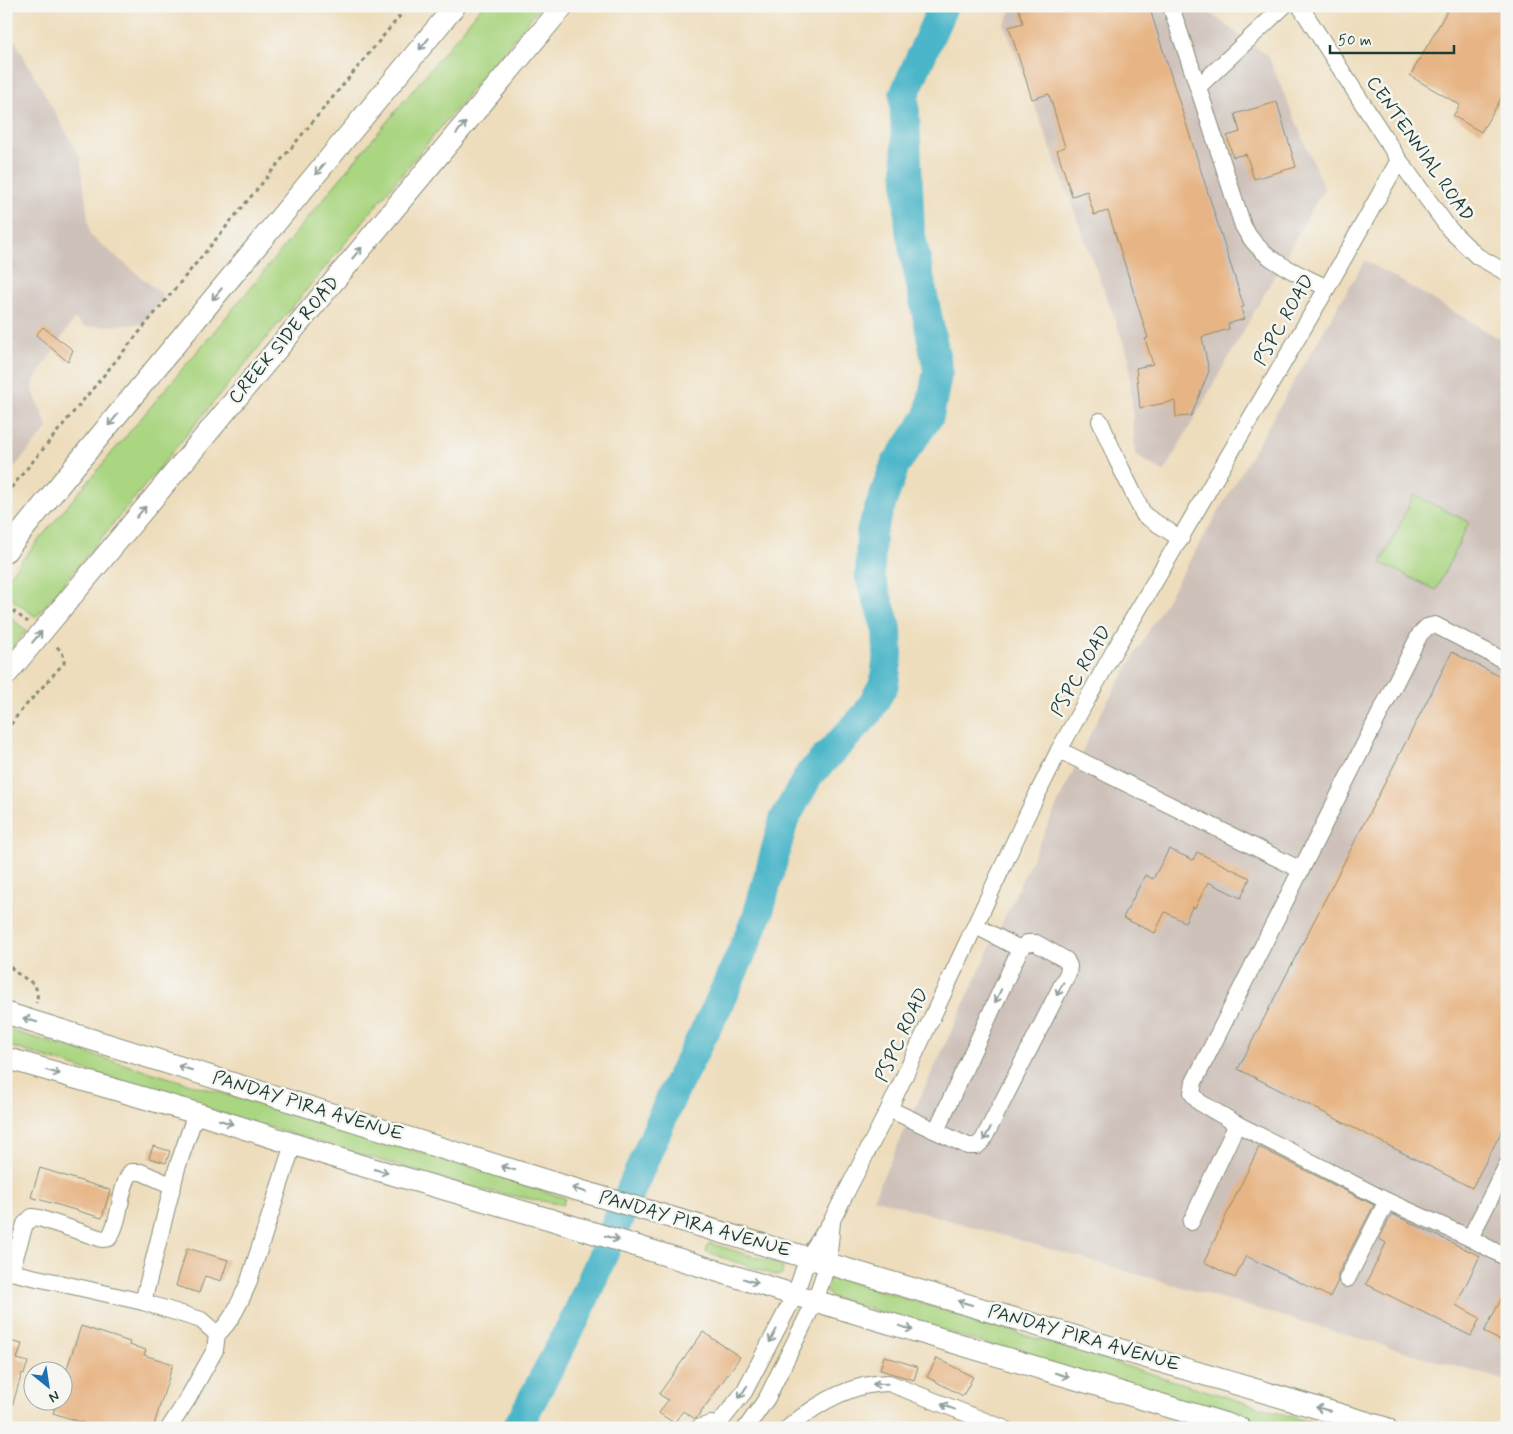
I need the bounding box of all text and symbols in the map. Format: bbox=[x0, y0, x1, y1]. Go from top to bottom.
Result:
scale bar bbox=[1330, 22, 1454, 54]
text: 50 m bbox=[1338, 31, 1372, 51]
one-way arrow bbox=[418, 37, 429, 50]
street label: CENTENNIAL ROAD bbox=[1360, 71, 1480, 227]
one-way arrow bbox=[456, 122, 467, 135]
one-way arrow bbox=[315, 162, 326, 175]
one-way arrow bbox=[352, 247, 363, 260]
street label: PSPC ROAD bbox=[1248, 270, 1320, 370]
street label: CREEK SIDE ROAD bbox=[223, 271, 345, 409]
one-way arrow bbox=[211, 288, 222, 301]
one-way arrow bbox=[108, 413, 119, 426]
one-way arrow bbox=[136, 506, 147, 519]
street label: PSPC ROAD bbox=[1045, 621, 1117, 721]
one-way arrow bbox=[32, 631, 43, 644]
one-way arrow bbox=[1055, 981, 1064, 996]
street label: PSPC ROAD bbox=[869, 984, 935, 1086]
one-way arrow bbox=[993, 988, 1002, 1003]
one-way arrow bbox=[22, 1015, 38, 1025]
one-way arrow bbox=[178, 1063, 194, 1073]
street label: PANDAY PIRA AVENUE bbox=[209, 1065, 407, 1147]
one-way arrow bbox=[45, 1067, 61, 1077]
one-way arrow bbox=[217, 1118, 233, 1128]
one-way arrow bbox=[981, 1126, 991, 1140]
one-way arrow bbox=[500, 1163, 516, 1172]
one-way arrow bbox=[372, 1166, 388, 1176]
one-way arrow bbox=[572, 1185, 588, 1195]
street label: PANDAY PIRA AVENUE bbox=[596, 1185, 794, 1263]
one-way arrow bbox=[604, 1234, 620, 1244]
one-way arrow bbox=[742, 1277, 758, 1286]
one-way arrow bbox=[958, 1298, 974, 1308]
street label: PANDAY PIRA AVENUE bbox=[985, 1299, 1183, 1377]
one-way arrow bbox=[898, 1324, 914, 1334]
one-way arrow bbox=[768, 1329, 778, 1344]
north arrow bbox=[22, 1362, 72, 1412]
one-way arrow bbox=[1053, 1370, 1069, 1380]
one-way arrow bbox=[872, 1379, 888, 1388]
one-way arrow bbox=[738, 1385, 748, 1399]
text: N bbox=[45, 1386, 63, 1407]
one-way arrow bbox=[941, 1401, 956, 1411]
one-way arrow bbox=[1315, 1403, 1331, 1413]

